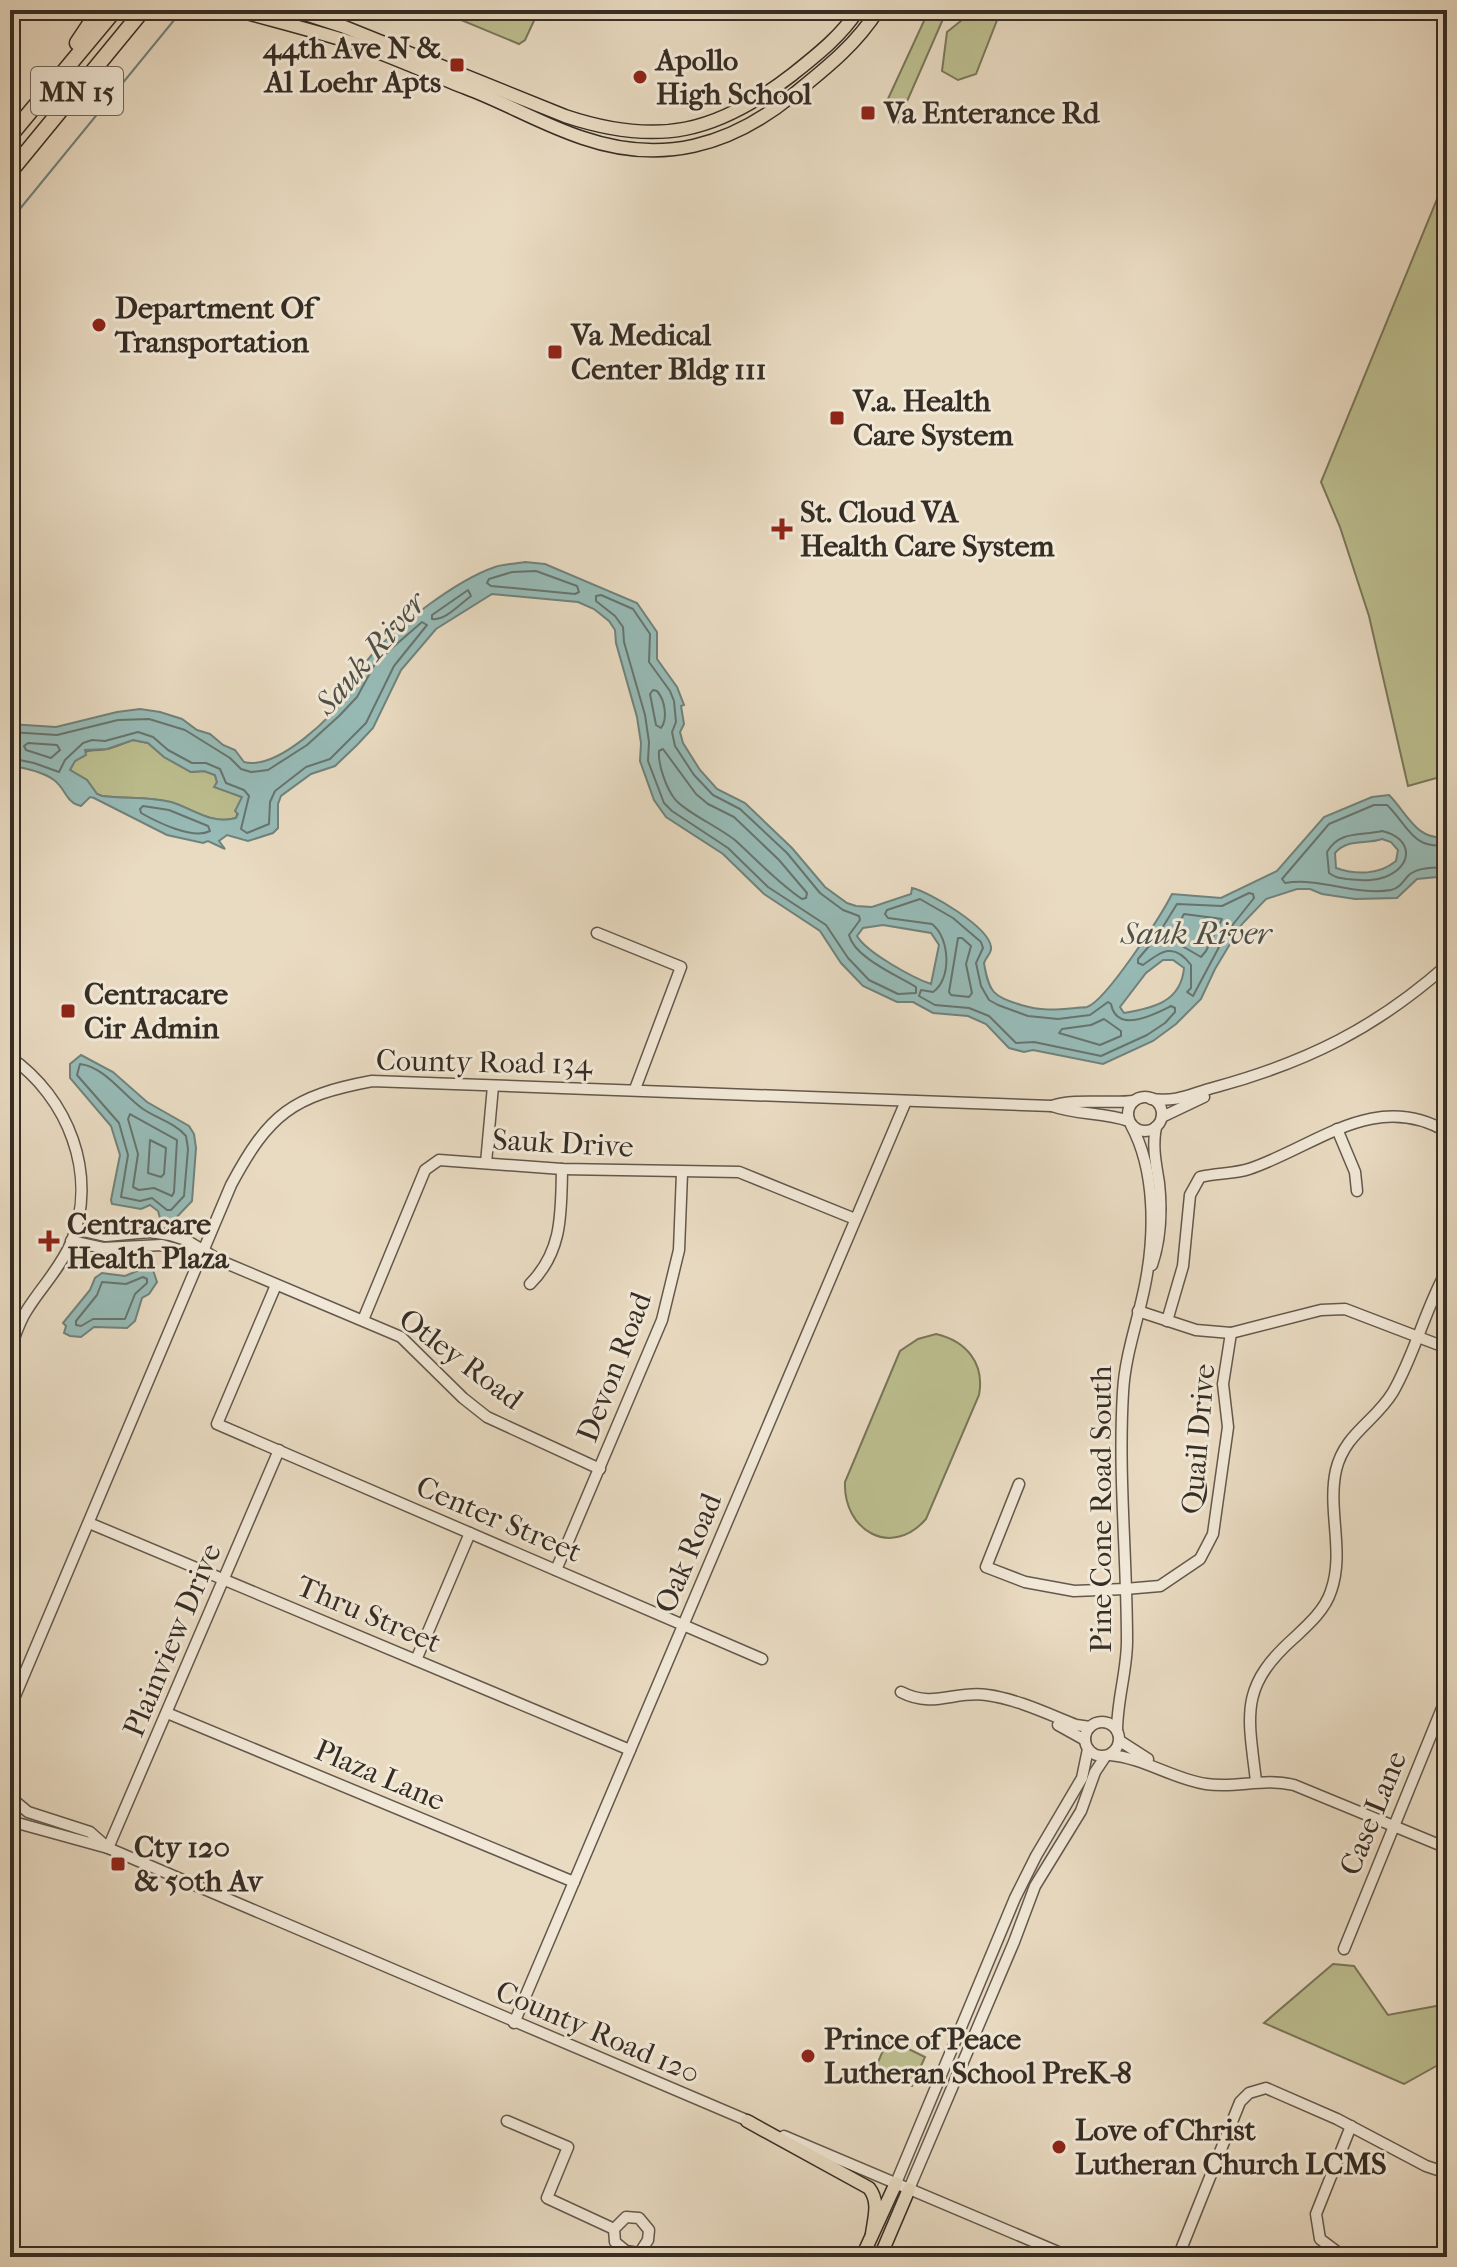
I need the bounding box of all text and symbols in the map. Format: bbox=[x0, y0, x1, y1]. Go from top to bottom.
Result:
place label: 44th Ave N & Al Loehr Apts bbox=[262, 31, 441, 100]
place label: Apollo High School bbox=[654, 43, 812, 112]
marker: 44th Ave N & Al Loehr Apts bbox=[448, 56, 466, 74]
road number: MN 15 bbox=[31, 67, 123, 115]
marker: Apollo High School bbox=[631, 68, 649, 86]
place label: Va Enterance Rd bbox=[883, 96, 1101, 131]
marker: Va Enterance Rd bbox=[859, 104, 877, 122]
place label: Department Of Transportation bbox=[114, 291, 321, 360]
marker: Department Of Transportation bbox=[90, 316, 108, 334]
place label: Va Medical Center Bldg 111 bbox=[570, 318, 767, 387]
marker: Va Medical Center Bldg 111 bbox=[546, 343, 564, 361]
place label: V.a. Health Care System bbox=[852, 384, 1014, 453]
marker: V.a. Health Care System bbox=[828, 409, 846, 427]
place label: St. Cloud VA Health Care System bbox=[800, 495, 1056, 564]
marker: St. Cloud VA Health Care System bbox=[771, 518, 793, 540]
water label: Sauk River bbox=[306, 582, 436, 723]
water label: Sauk River bbox=[1120, 915, 1274, 952]
place label: Centracare Cir Admin bbox=[84, 977, 228, 1046]
marker: Centracare Cir Admin bbox=[59, 1002, 77, 1020]
street label: County Road 134 bbox=[376, 1043, 594, 1082]
street label: Sauk Drive bbox=[491, 1122, 635, 1165]
place label: Centracare Health Plaza bbox=[67, 1207, 230, 1276]
marker: Centracare Health Plaza bbox=[38, 1230, 60, 1252]
street label: Devon Road bbox=[570, 1287, 659, 1447]
street label: Otley Road bbox=[392, 1301, 530, 1418]
street label: Quail Drive bbox=[1174, 1362, 1223, 1516]
street label: Pine Cone Road South bbox=[1084, 1365, 1119, 1653]
street label: Center Street bbox=[411, 1469, 587, 1570]
street label: Oak Road bbox=[648, 1488, 730, 1618]
street label: Plainview Drive bbox=[116, 1538, 229, 1742]
street label: Thru Street bbox=[291, 1568, 446, 1661]
street label: Plaza Lane bbox=[309, 1732, 450, 1819]
street label: Case Lane bbox=[1333, 1746, 1414, 1880]
place label: Cty 120 & 50th Av bbox=[134, 1830, 264, 1899]
marker: Cty 120 & 50th Av bbox=[109, 1855, 127, 1873]
street label: County Road 120 bbox=[490, 1974, 705, 2091]
place label: Prince of Peace Lutheran School PreK-8 bbox=[824, 2022, 1132, 2091]
marker: Prince of Peace Lutheran School PreK-8 bbox=[799, 2047, 817, 2065]
place label: Love of Christ Lutheran Church LCMS bbox=[1075, 2113, 1387, 2182]
marker: Love of Christ Lutheran Church LCMS bbox=[1050, 2138, 1068, 2156]

